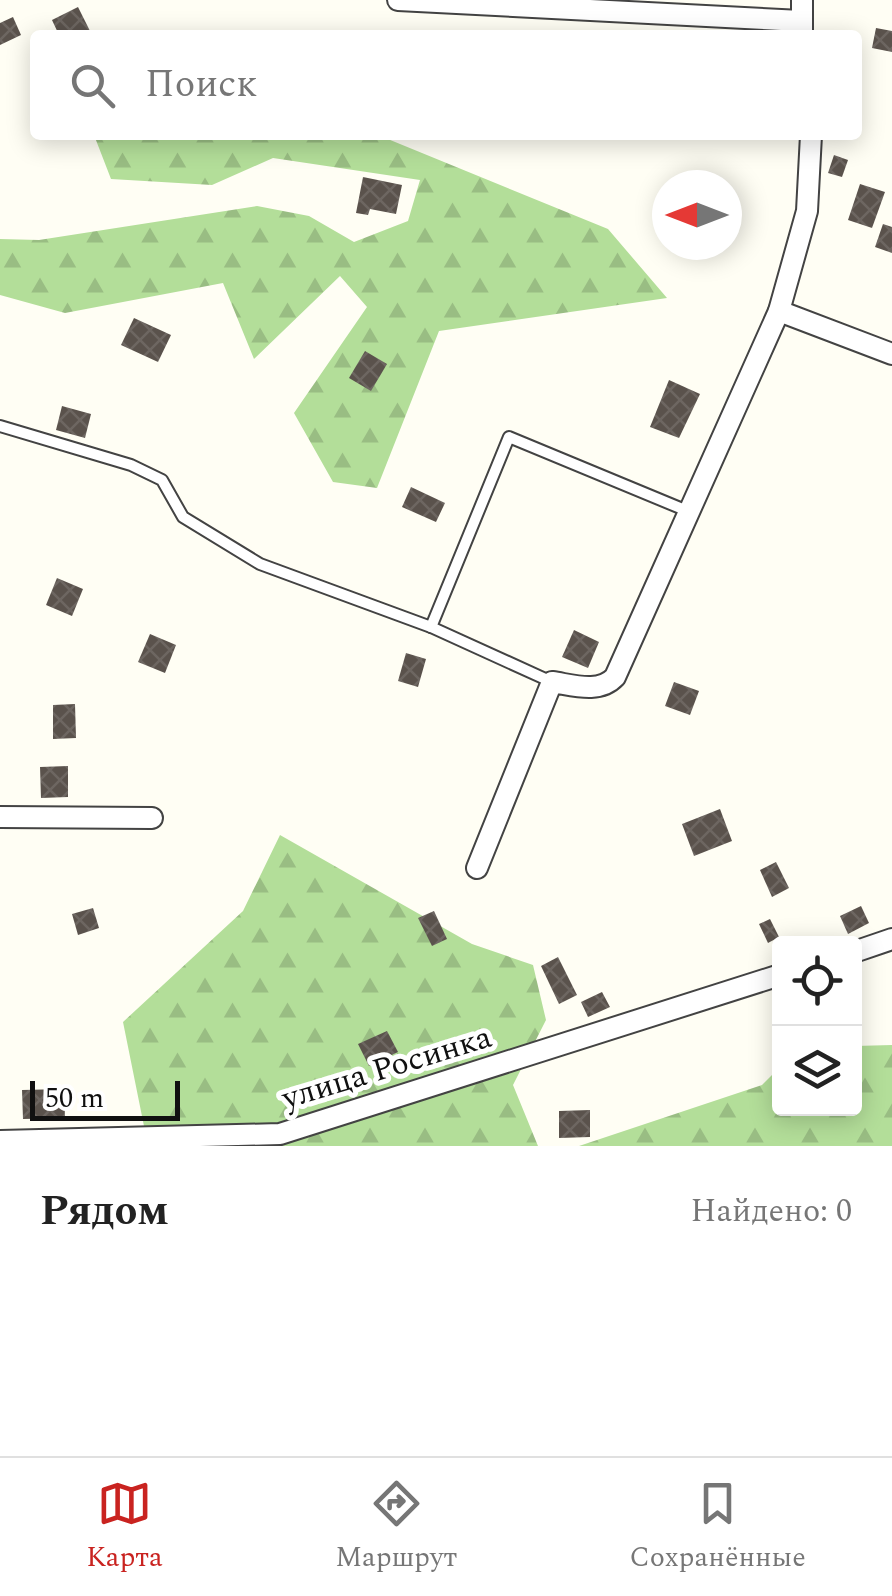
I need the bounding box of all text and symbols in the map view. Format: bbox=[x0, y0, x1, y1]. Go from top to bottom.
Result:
search box bbox=[30, 30, 862, 140]
text: Поиск bbox=[145, 56, 257, 114]
icon: search bbox=[65, 58, 120, 113]
north arrow bbox=[652, 170, 742, 260]
map controls bbox=[772, 936, 862, 1116]
button: locate bbox=[772, 936, 862, 1026]
street label: улица Росинка bbox=[275, 1013, 498, 1123]
button: layers bbox=[772, 1026, 862, 1116]
scale bar bbox=[30, 1076, 180, 1120]
text: 50 m bbox=[45, 1077, 104, 1120]
text: Рядом bbox=[40, 1180, 169, 1243]
text: Найдено: 0 bbox=[691, 1187, 852, 1236]
tab: Карта bbox=[86, 1476, 163, 1579]
tab: Маршрут bbox=[335, 1476, 457, 1579]
tab: Сохранённые bbox=[630, 1476, 806, 1579]

